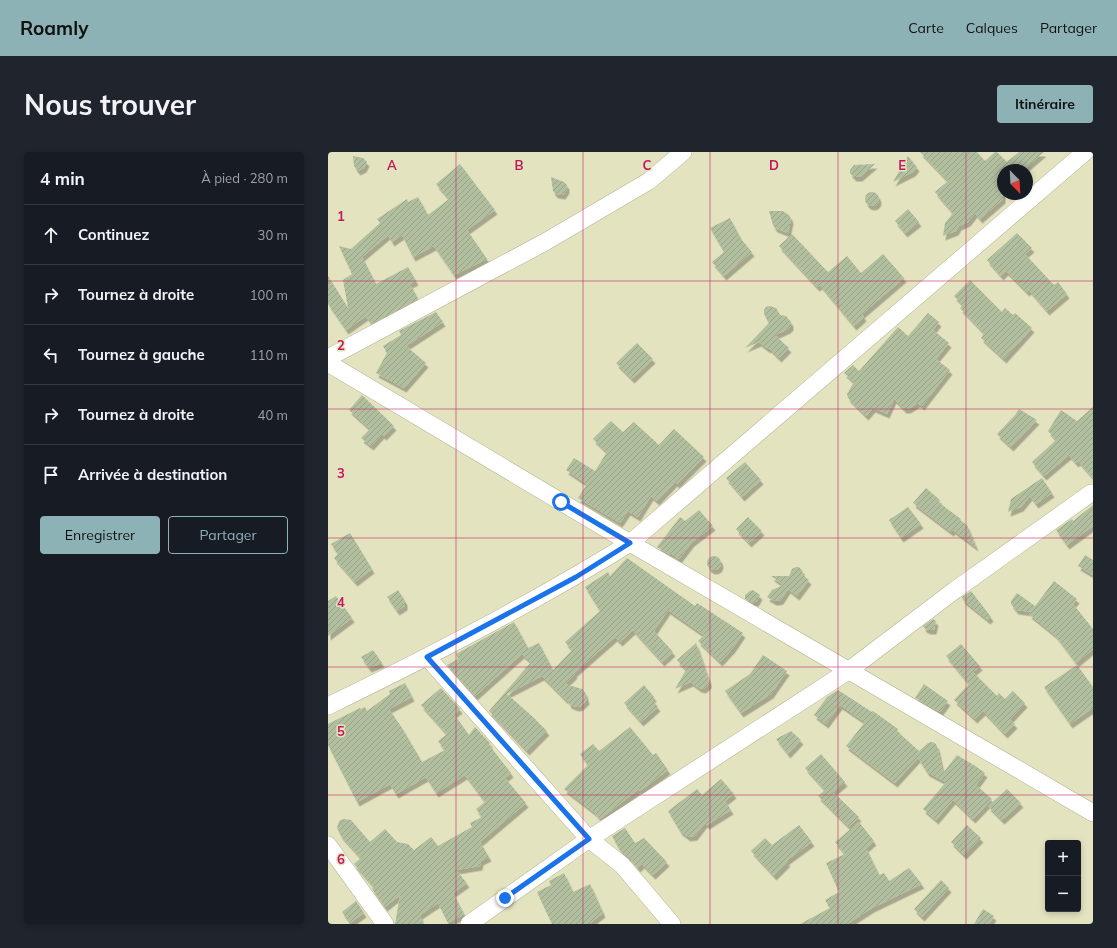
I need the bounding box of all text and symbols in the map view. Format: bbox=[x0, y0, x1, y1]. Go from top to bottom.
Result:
text: Roamly bbox=[20, 16, 88, 40]
text: Carte bbox=[908, 19, 944, 37]
text: Calques bbox=[966, 19, 1018, 37]
text: Partager bbox=[1040, 19, 1097, 37]
button: Itinéraire bbox=[997, 85, 1093, 123]
text: Nous trouver bbox=[24, 87, 196, 122]
text: A bbox=[387, 157, 397, 173]
text: B bbox=[515, 157, 524, 173]
text: C bbox=[643, 157, 652, 173]
text: D bbox=[769, 157, 779, 173]
text: E bbox=[898, 157, 906, 173]
north arrow bbox=[997, 164, 1033, 200]
text: 4 min bbox=[40, 168, 85, 189]
text: À pied · 280 m bbox=[201, 170, 288, 186]
text: 1 bbox=[337, 208, 345, 224]
icon: ahead bbox=[40, 224, 62, 246]
text: Continuez bbox=[78, 225, 149, 244]
text: 30 m bbox=[258, 227, 288, 243]
icon: right bbox=[40, 284, 62, 306]
text: Tournez à droite bbox=[78, 285, 194, 304]
text: 100 m bbox=[250, 287, 288, 303]
text: 2 bbox=[337, 337, 345, 353]
icon: left bbox=[40, 344, 62, 366]
text: Tournez à gauche bbox=[78, 345, 205, 364]
text: 110 m bbox=[250, 347, 288, 363]
icon: right bbox=[40, 404, 62, 426]
text: Tournez à droite bbox=[78, 405, 194, 424]
text: 40 m bbox=[258, 407, 288, 423]
icon: arrive bbox=[40, 464, 62, 486]
text: Arrivée à destination bbox=[78, 465, 227, 484]
text: 3 bbox=[337, 465, 345, 481]
route start bbox=[552, 493, 570, 511]
button: Enregistrer bbox=[40, 516, 160, 554]
button: Partager bbox=[168, 516, 288, 554]
text: 4 bbox=[337, 594, 345, 610]
text: 5 bbox=[337, 723, 345, 739]
map controls bbox=[1045, 840, 1081, 912]
button: + bbox=[1045, 840, 1081, 876]
text: 6 bbox=[337, 851, 345, 867]
button: − bbox=[1045, 876, 1081, 912]
route end bbox=[496, 889, 514, 907]

